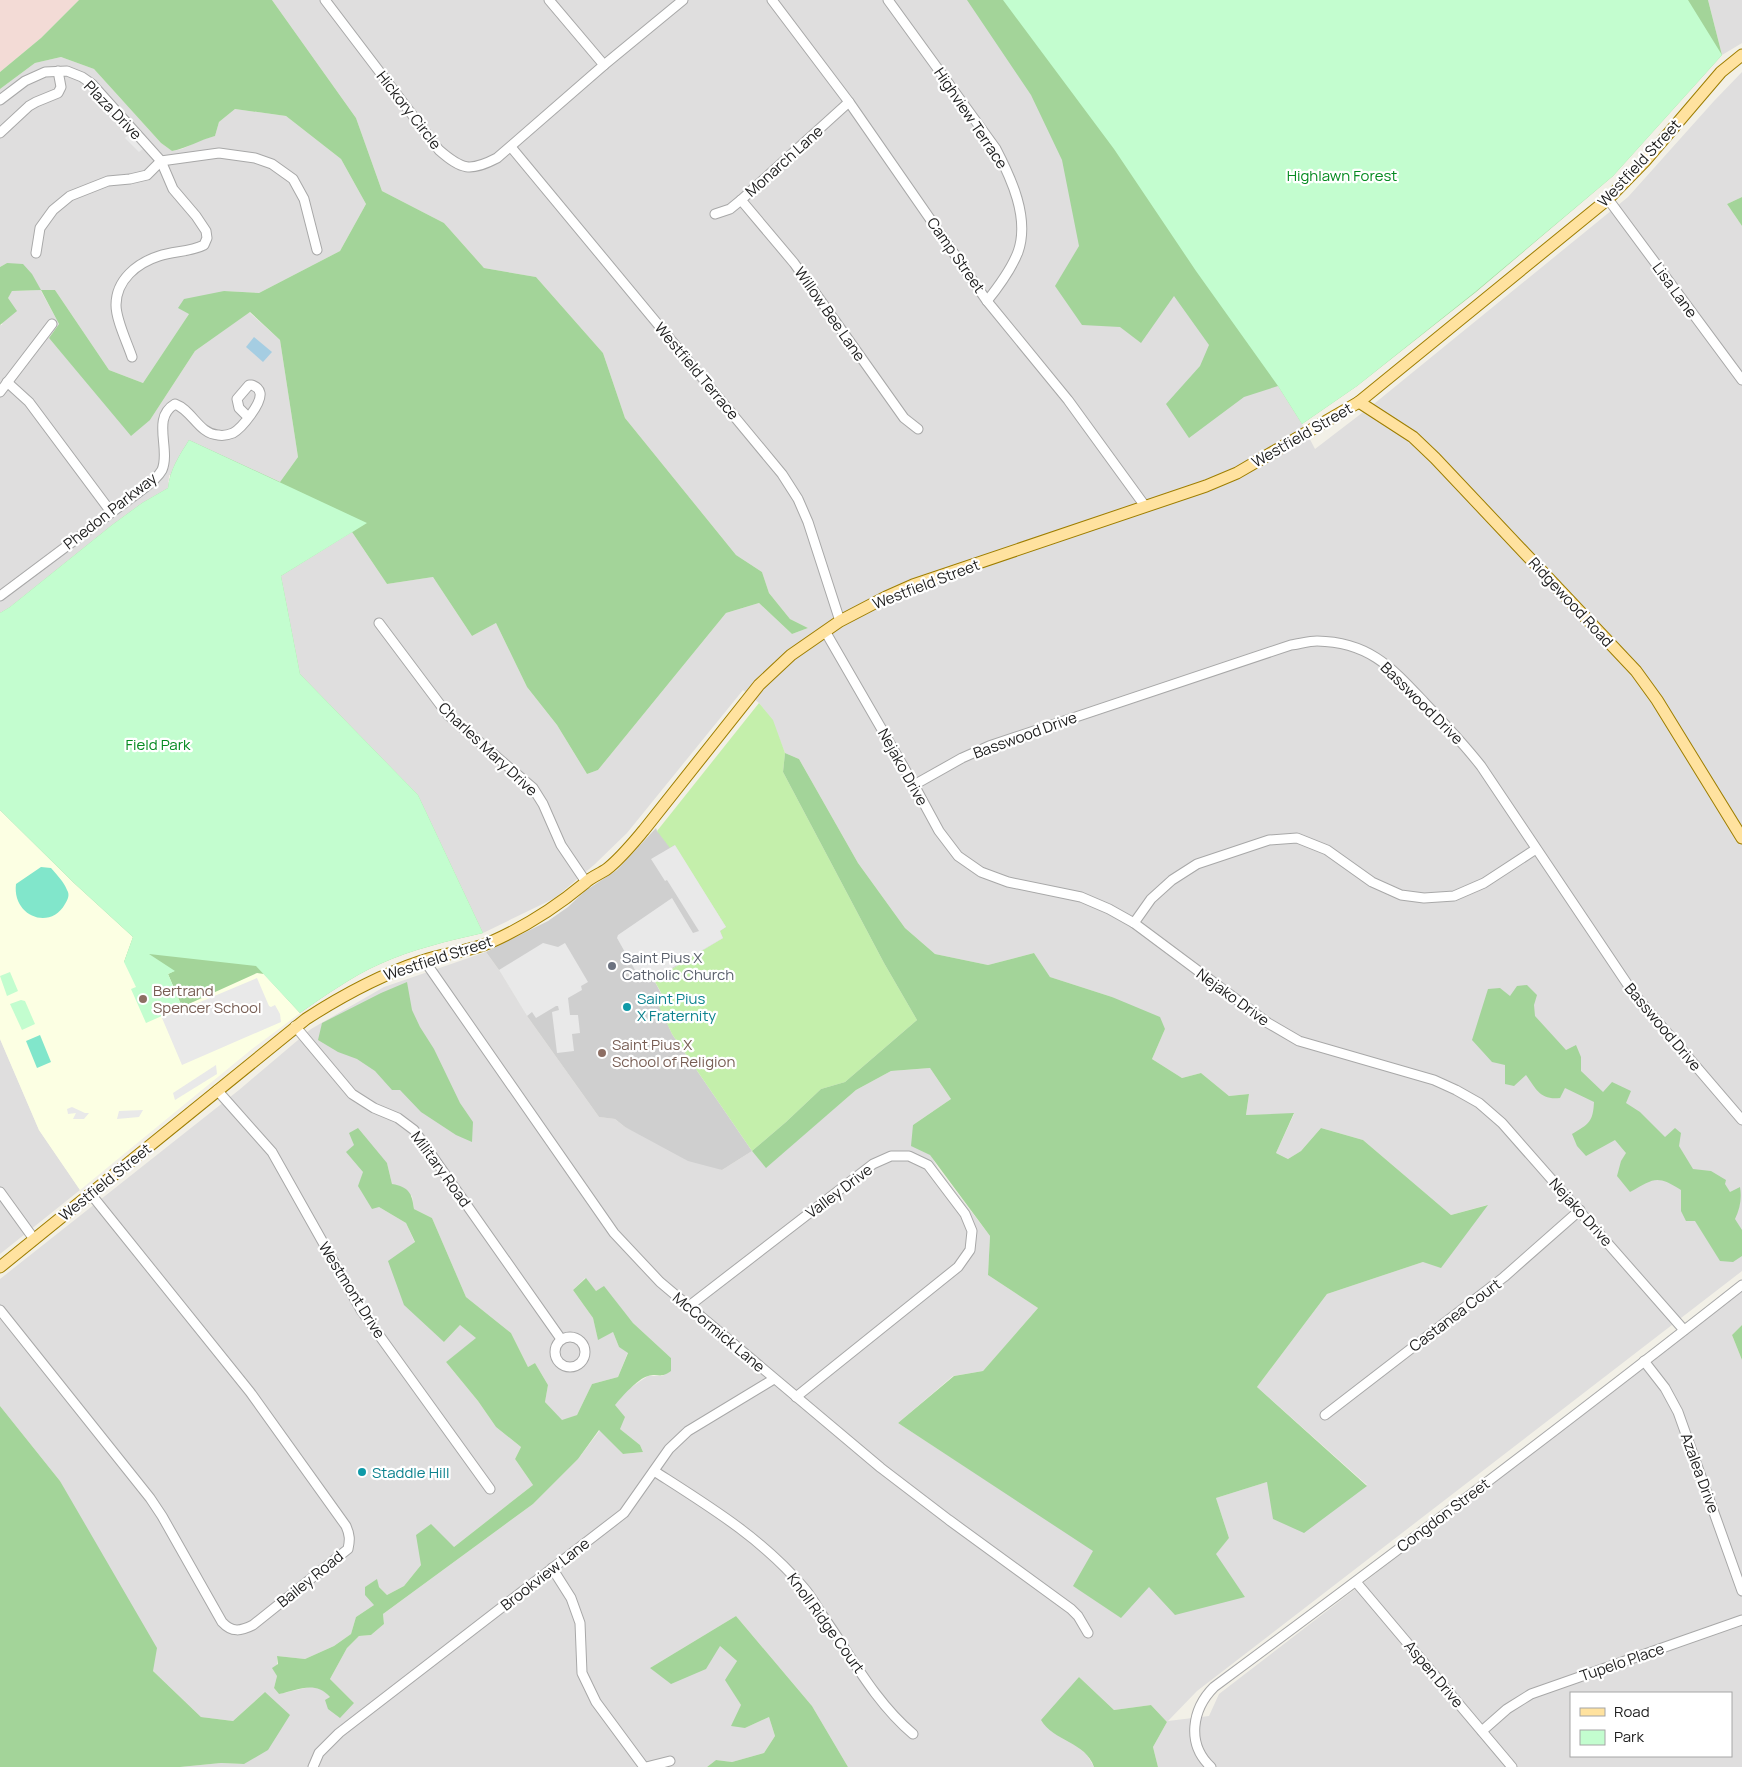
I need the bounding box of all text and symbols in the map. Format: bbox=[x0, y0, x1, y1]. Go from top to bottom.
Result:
street label: Highview Terrace bbox=[929, 63, 1013, 173]
street label: Hickory Circle bbox=[372, 66, 446, 154]
street label: Plaza Drive bbox=[79, 76, 147, 144]
street label: Westfield Street bbox=[1593, 115, 1685, 211]
street label: Monarch Lane bbox=[741, 120, 828, 202]
park label: Highlawn Forest bbox=[1287, 165, 1397, 186]
street label: Camp Street bbox=[922, 213, 990, 297]
street label: Lisa Lane bbox=[1648, 258, 1702, 322]
street label: Willow Bee Lane bbox=[790, 263, 870, 366]
street label: Westfield Terrace bbox=[650, 318, 744, 424]
street label: Westfield Street bbox=[1248, 398, 1356, 472]
street label: Phedon Parkway bbox=[59, 468, 161, 554]
street label: Ridgewood Road bbox=[1524, 553, 1618, 651]
street label: Westfield Street bbox=[869, 554, 983, 614]
street label: Basswood Drive bbox=[1376, 657, 1468, 749]
street label: Charles Mary Drive bbox=[434, 697, 542, 801]
street label: Basswood Drive bbox=[970, 706, 1080, 763]
street label: Nejako Drive bbox=[873, 725, 933, 810]
park label: Field Park bbox=[125, 734, 191, 755]
street label: Westfield Street bbox=[381, 931, 495, 985]
place label: Saint Pius X Catholic Church bbox=[622, 947, 734, 985]
marker: Saint Pius X Catholic Church bbox=[606, 960, 618, 972]
street label: Nejako Drive bbox=[1192, 963, 1274, 1031]
street label: Basswood Drive bbox=[1620, 979, 1706, 1076]
place label: Bertrand Spencer School bbox=[153, 980, 262, 1018]
place label: Saint Pius X Fraternity bbox=[637, 988, 716, 1026]
marker: Bertrand Spencer School bbox=[137, 993, 149, 1005]
marker: Saint Pius X Fraternity bbox=[621, 1001, 633, 1013]
place label: Saint Pius X School of Religion bbox=[612, 1034, 735, 1072]
marker: Saint Pius X School of Religion bbox=[596, 1047, 608, 1059]
street label: Military Road bbox=[406, 1127, 476, 1211]
street label: Westfield Street bbox=[54, 1138, 156, 1226]
street label: Valley Drive bbox=[801, 1159, 877, 1223]
street label: Nejako Drive bbox=[1545, 1173, 1618, 1251]
street label: Westmont Drive bbox=[314, 1238, 390, 1343]
street label: Castanea Court bbox=[1405, 1274, 1505, 1356]
street label: McCormick Lane bbox=[668, 1287, 770, 1377]
street label: Azalea Drive bbox=[1676, 1430, 1724, 1516]
place label: Staddle Hill bbox=[372, 1462, 449, 1483]
marker: Staddle Hill bbox=[356, 1466, 368, 1478]
street label: Congdon Street bbox=[1392, 1473, 1494, 1557]
street label: Brookview Lane bbox=[496, 1533, 594, 1615]
street label: Bailey Road bbox=[272, 1546, 348, 1612]
street label: Knoll Ridge Court bbox=[783, 1569, 869, 1677]
street label: Aspen Drive bbox=[1400, 1636, 1468, 1712]
street label: Tupelo Place bbox=[1577, 1638, 1667, 1686]
legend bbox=[1570, 1692, 1732, 1757]
text: Road bbox=[1614, 1701, 1650, 1722]
text: Park bbox=[1614, 1726, 1644, 1747]

